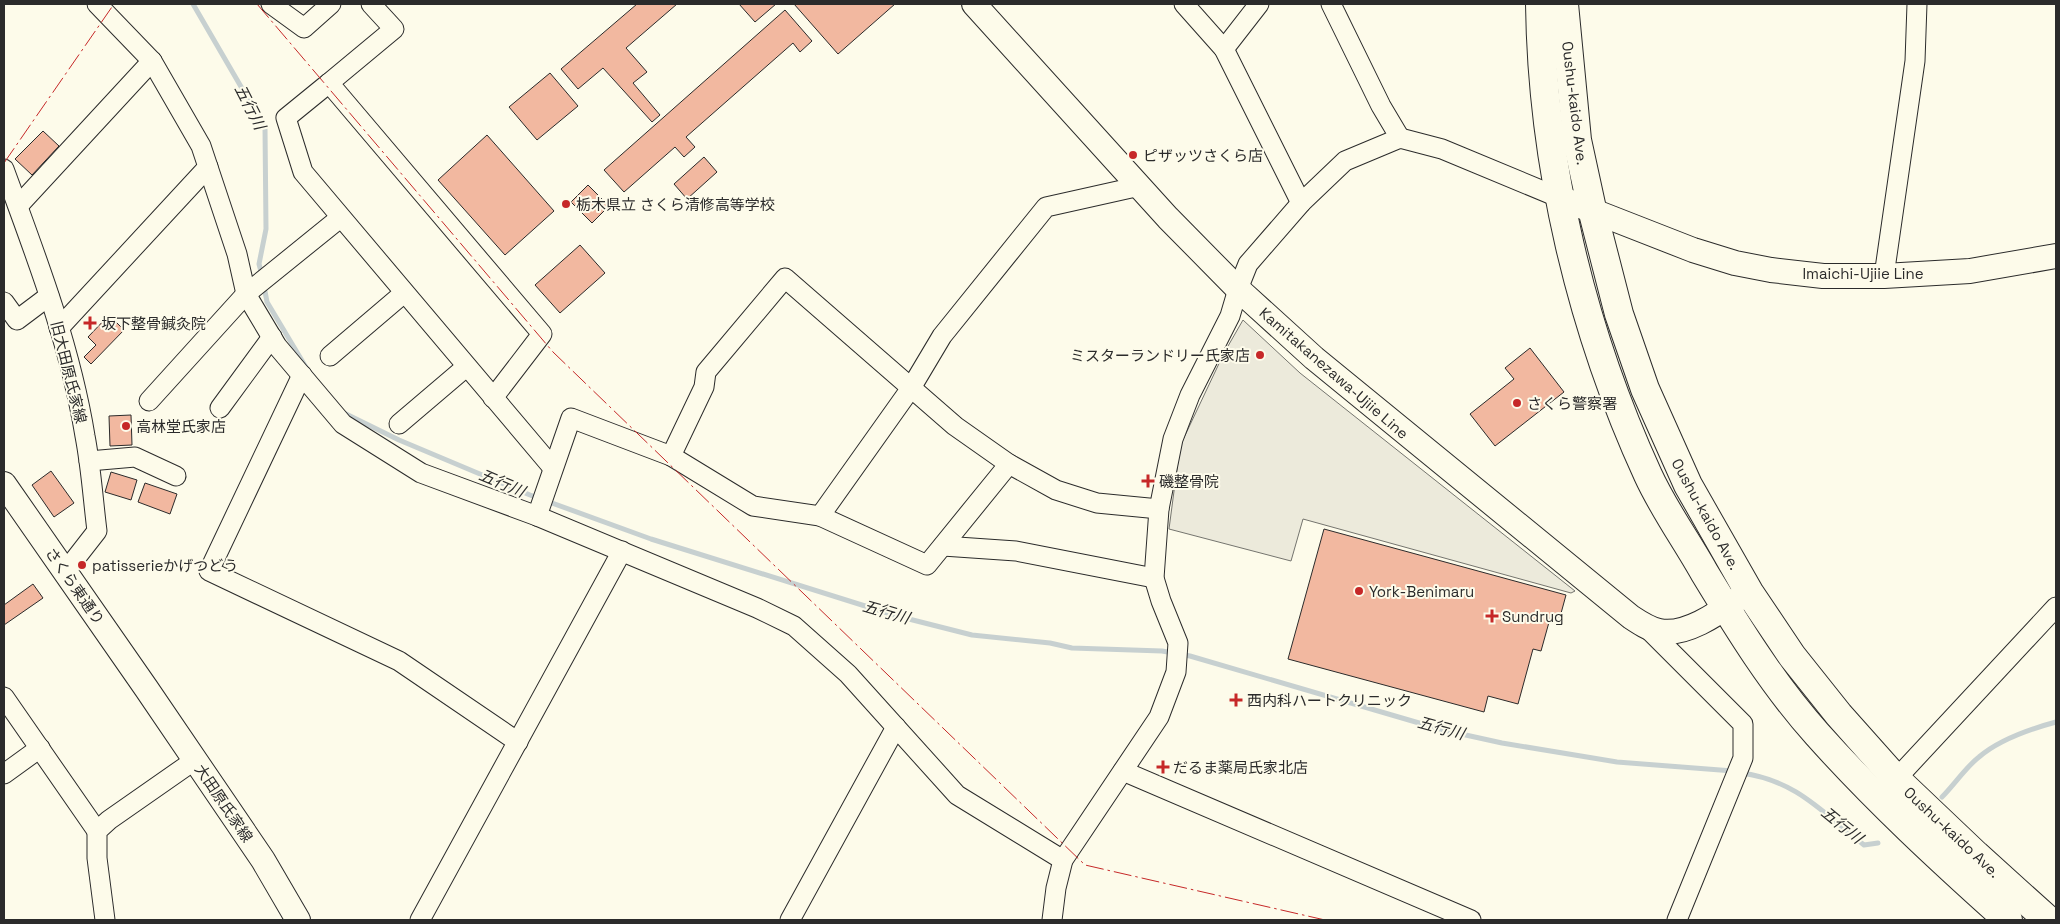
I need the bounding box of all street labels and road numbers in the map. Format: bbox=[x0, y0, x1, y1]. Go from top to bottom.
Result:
street label: Oushu-kaido Ave. bbox=[1558, 40, 1592, 166]
street label: Imaichi-Ujiie Line bbox=[1802, 264, 1924, 283]
street label: Kamitakanezawa-Ujiie Line bbox=[1256, 303, 1413, 443]
street label: 旧大田原氏家線 bbox=[47, 319, 91, 425]
street label: Oushu-kaido Ave. bbox=[1668, 455, 1744, 573]
street label: さくら東通り bbox=[41, 544, 109, 628]
street label: 大田原氏家線 bbox=[191, 760, 257, 846]
street label: Oushu-kaido Ave. bbox=[1900, 783, 2004, 881]

